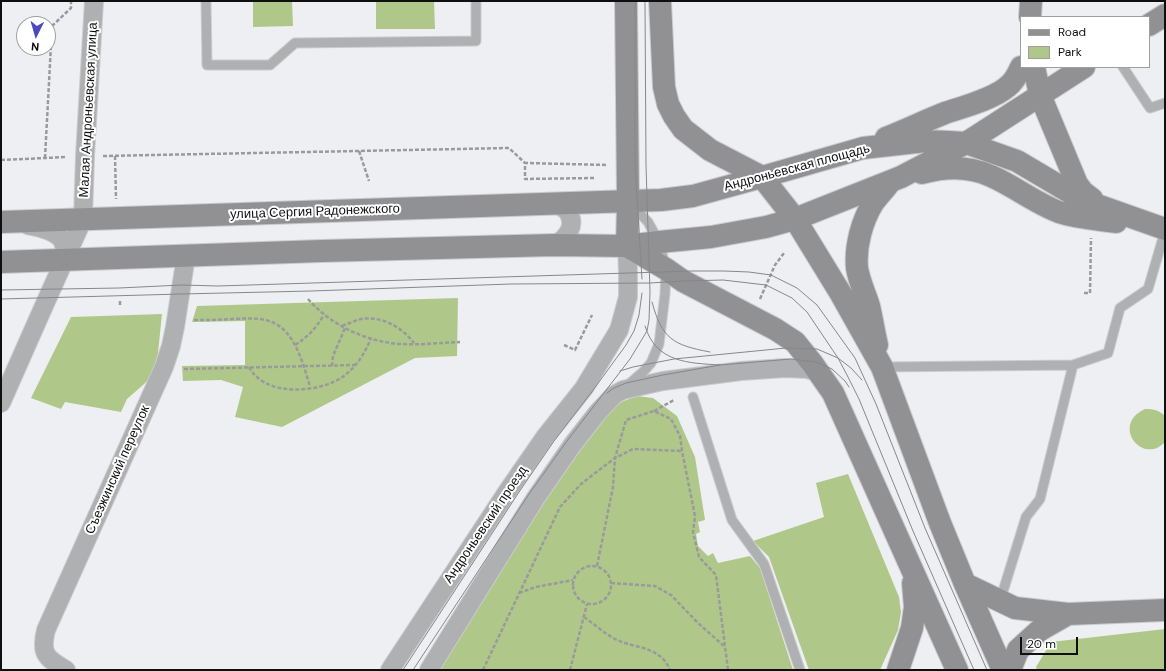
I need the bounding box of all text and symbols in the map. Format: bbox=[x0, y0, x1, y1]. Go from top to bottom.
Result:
north arrow bbox=[16, 16, 56, 56]
legend bbox=[1020, 16, 1150, 68]
street label: Малая Андроньевская улица bbox=[77, 22, 101, 198]
text: Road bbox=[1058, 24, 1086, 40]
text: N bbox=[30, 40, 40, 54]
text: Park bbox=[1058, 44, 1082, 60]
street label: Андроньевская площадь bbox=[722, 141, 872, 195]
street label: улица Сергия Радонежского bbox=[230, 201, 400, 223]
street label: Съезжинский переулок bbox=[83, 403, 153, 537]
street label: Андроньевский проезд bbox=[441, 464, 531, 586]
scale bar bbox=[1022, 629, 1080, 655]
text: 20 m bbox=[1027, 636, 1056, 652]

